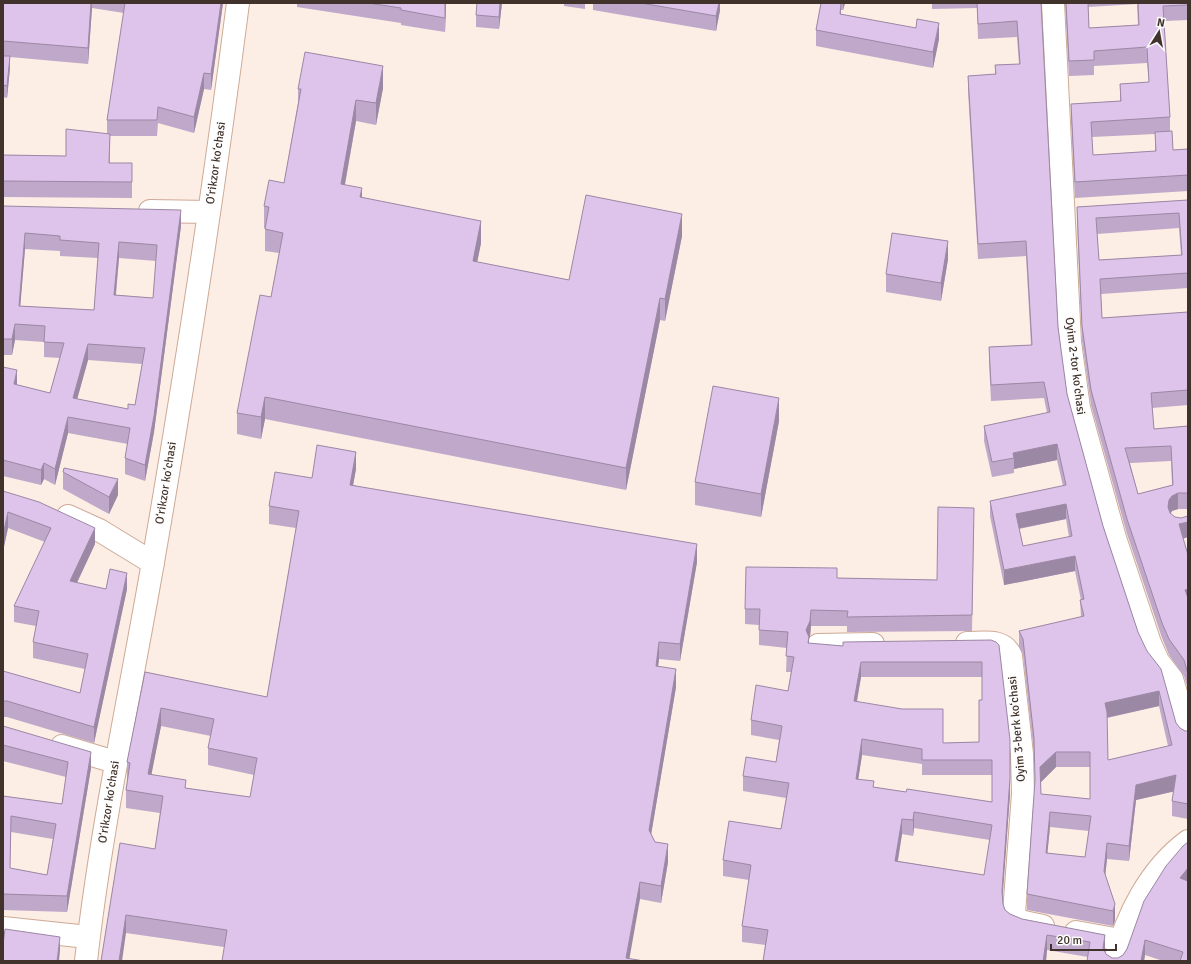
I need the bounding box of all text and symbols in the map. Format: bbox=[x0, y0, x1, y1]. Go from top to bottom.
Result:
north arrow bbox=[1139, 12, 1179, 52]
text: N bbox=[1156, 16, 1166, 30]
street label: Oʻrikzor koʻchasi bbox=[203, 121, 229, 205]
street label: Oyim 2-tor koʻchasi bbox=[1062, 316, 1088, 416]
street label: Oʻrikzor koʻchasi bbox=[152, 441, 180, 525]
street label: Oyim 3-berk koʻchasi bbox=[1005, 675, 1029, 783]
street label: Oʻrikzor koʻchasi bbox=[95, 760, 123, 844]
scale bar bbox=[1051, 926, 1116, 952]
text: 20 m bbox=[1057, 933, 1082, 948]

